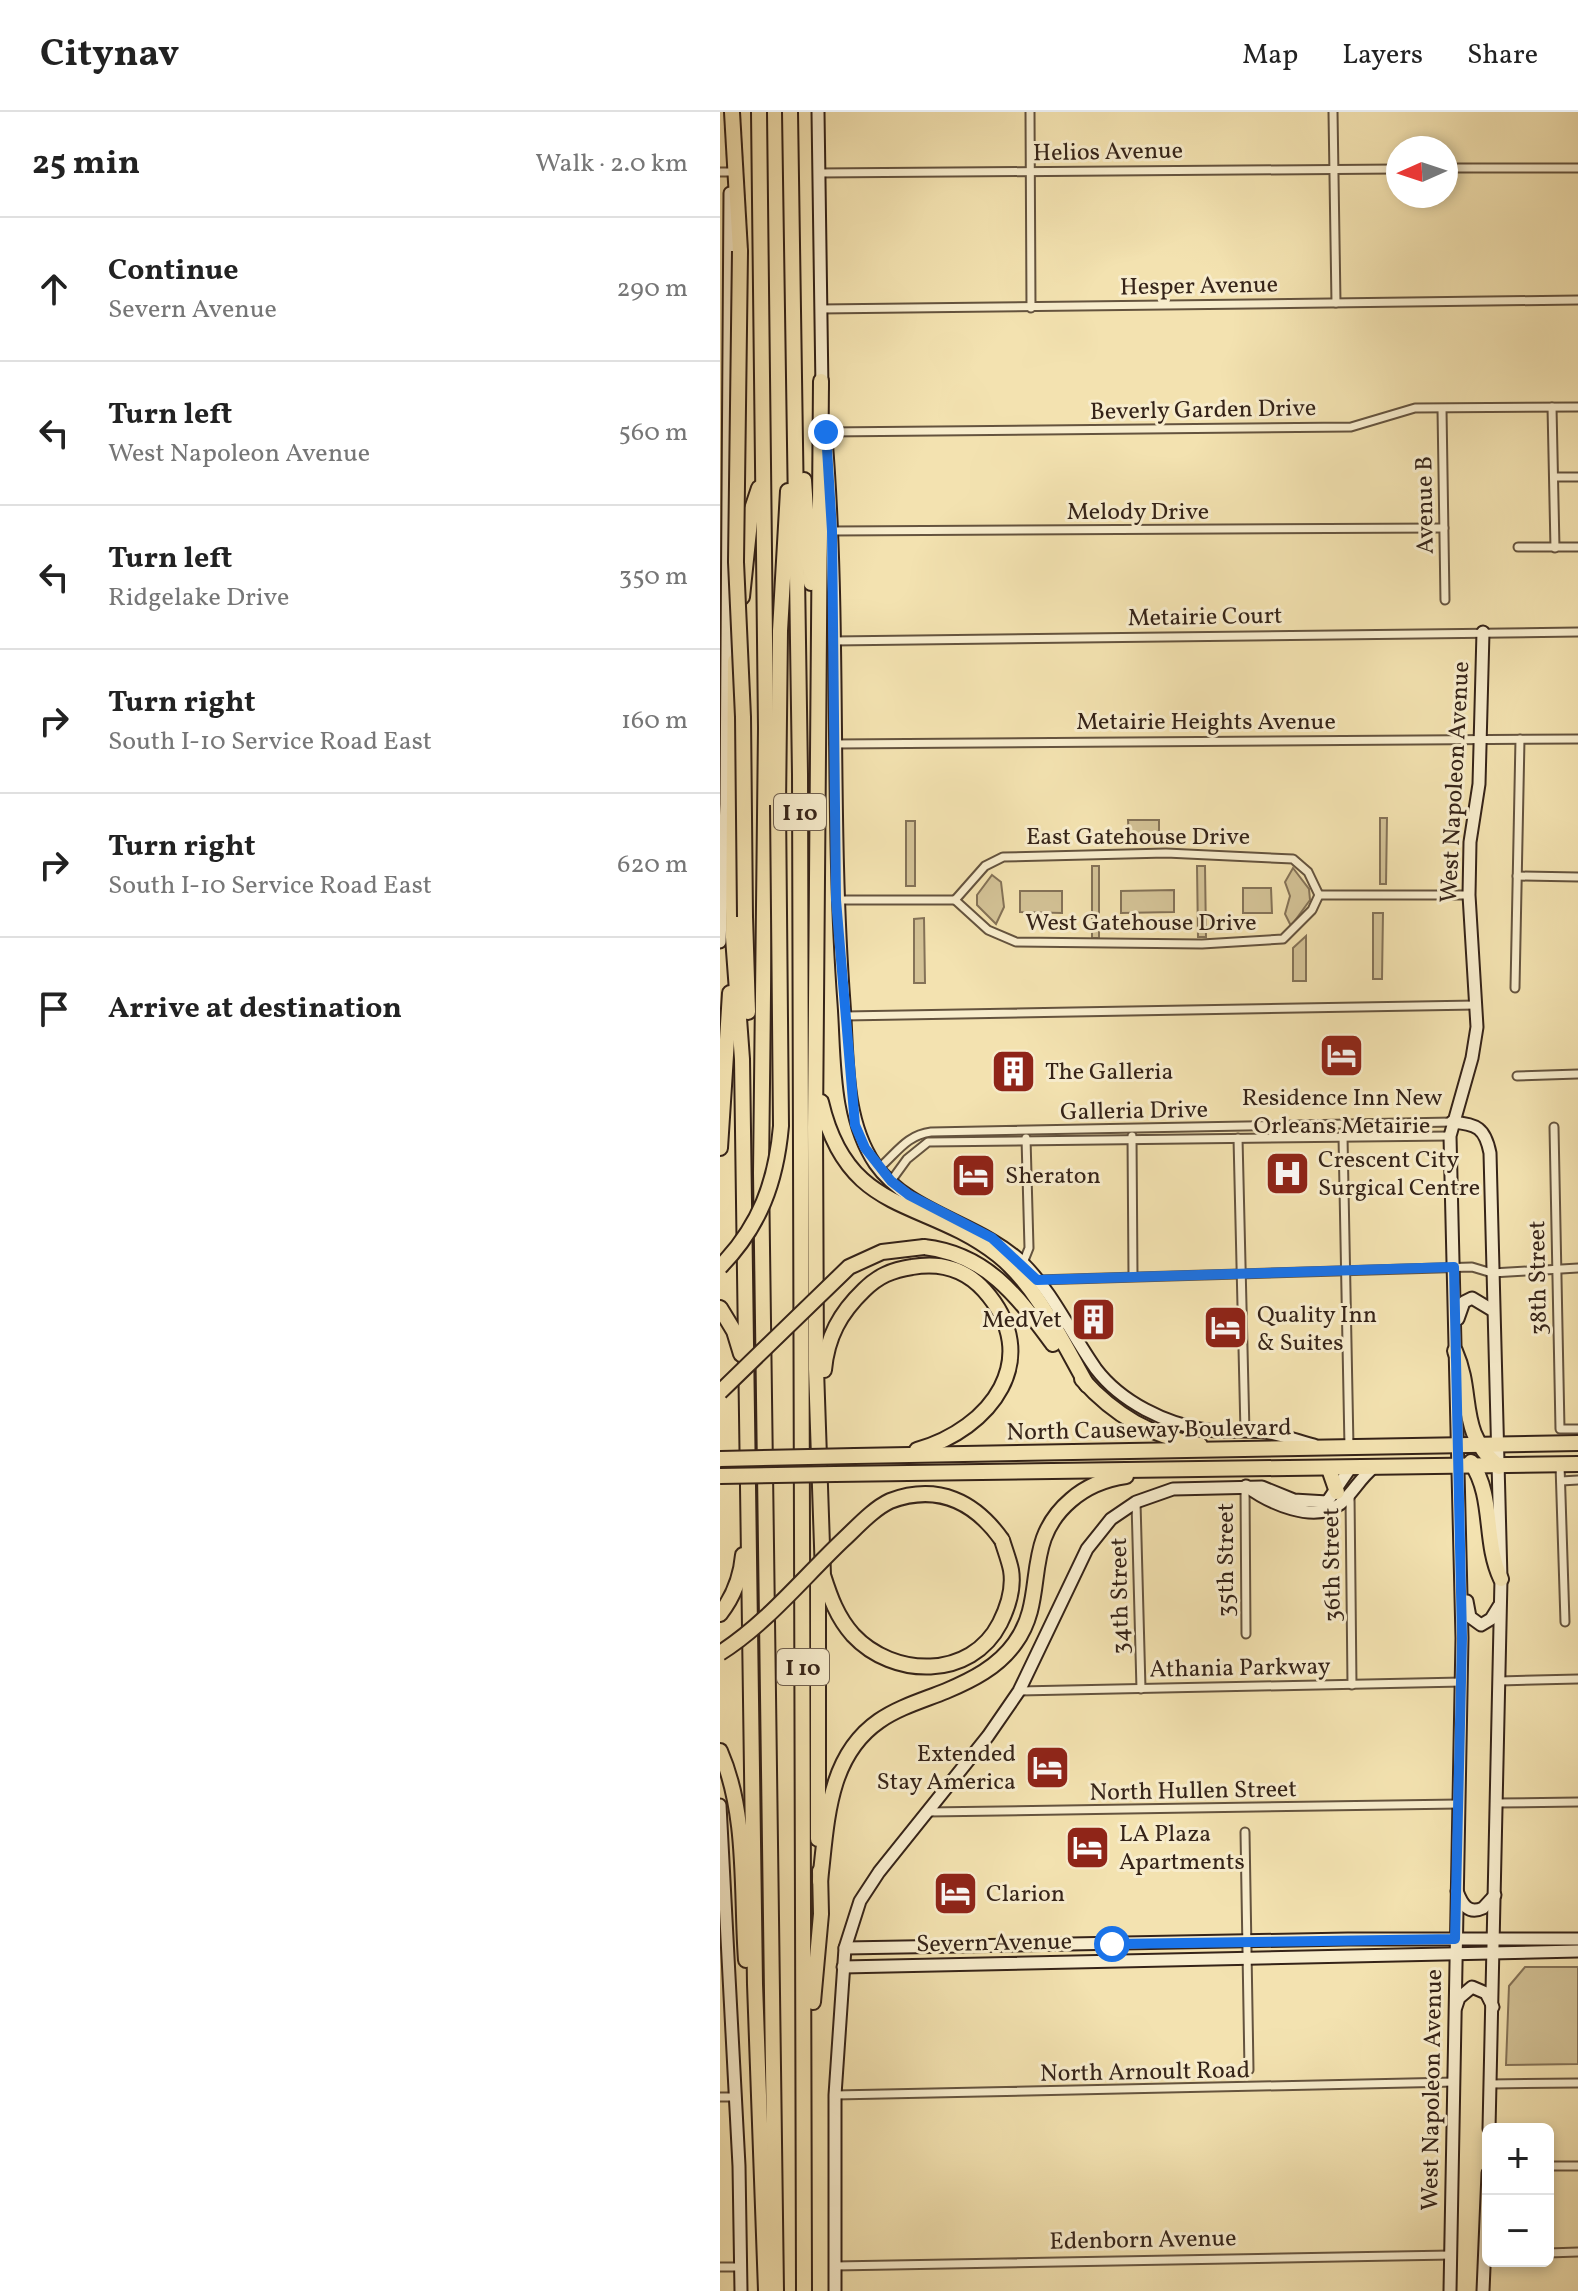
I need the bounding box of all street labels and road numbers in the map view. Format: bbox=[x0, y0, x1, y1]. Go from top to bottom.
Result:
street label: Helios Avenue bbox=[1033, 135, 1183, 171]
street label: Hesper Avenue bbox=[1120, 269, 1278, 305]
street label: Beverly Garden Drive bbox=[1090, 392, 1317, 430]
street label: Avenue B bbox=[1408, 456, 1444, 554]
street label: Melody Drive bbox=[1067, 496, 1209, 530]
street label: Metairie Court bbox=[1127, 600, 1283, 636]
street label: West Napoleon Avenue bbox=[1433, 660, 1479, 904]
street label: Metairie Heights Avenue bbox=[1076, 706, 1336, 740]
road number: I 10 bbox=[774, 794, 826, 830]
street label: East Gatehouse Drive bbox=[1026, 821, 1250, 855]
street label: West Gatehouse Drive bbox=[1025, 907, 1257, 941]
street label: Galleria Drive bbox=[1060, 1094, 1208, 1130]
street label: 38th Street bbox=[1521, 1220, 1557, 1336]
street label: North Causeway Boulevard bbox=[1006, 1412, 1292, 1450]
street label: 35th Street bbox=[1210, 1503, 1244, 1617]
street label: 36th Street bbox=[1315, 1507, 1351, 1623]
street label: 34th Street bbox=[1103, 1537, 1139, 1655]
road number: I 10 bbox=[777, 1649, 829, 1685]
street label: Athania Parkway bbox=[1149, 1650, 1331, 1688]
street label: North Hullen Street bbox=[1089, 1773, 1297, 1811]
street label: Severn Avenue bbox=[916, 1926, 1072, 1962]
street label: West Napoleon Avenue bbox=[1414, 1969, 1452, 2211]
street label: North Arnoult Road bbox=[1040, 2054, 1250, 2092]
street label: Edenborn Avenue bbox=[1049, 2222, 1237, 2260]

